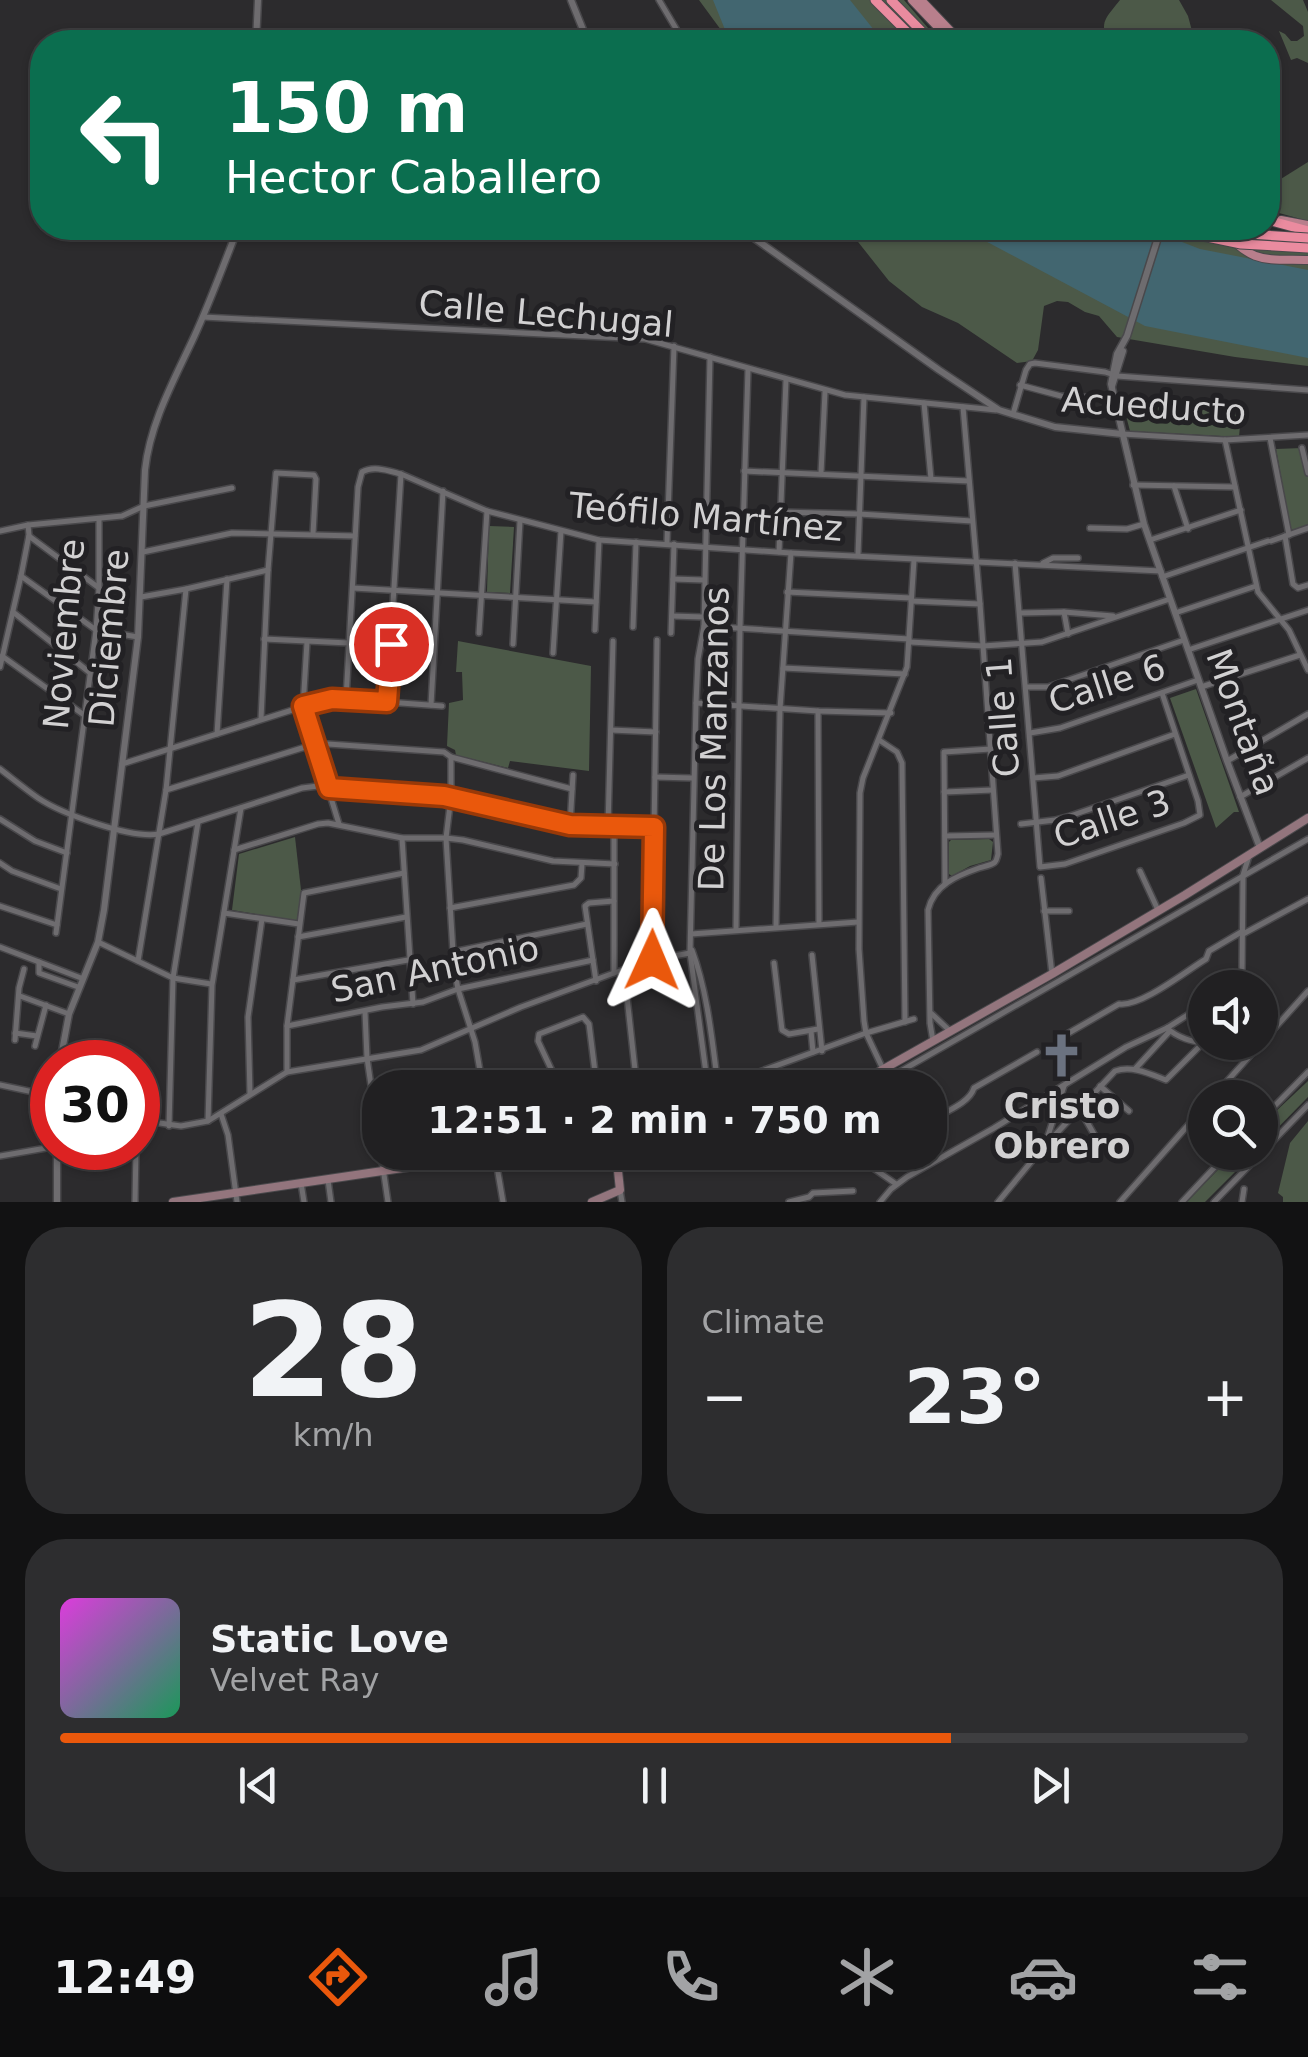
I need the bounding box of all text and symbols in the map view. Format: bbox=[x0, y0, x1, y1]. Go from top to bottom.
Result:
text: 150 m bbox=[225, 67, 468, 149]
icon: left bbox=[60, 70, 190, 200]
text: Hector Caballero bbox=[225, 151, 602, 204]
street label: Calle Lechugal bbox=[417, 283, 675, 345]
street label: Acueducto bbox=[1060, 380, 1248, 432]
street label: Teófilo Martínez bbox=[567, 485, 844, 549]
street label: Noviembre bbox=[36, 537, 92, 731]
street label: Diciembre bbox=[81, 547, 137, 729]
street label: De Los Manzanos bbox=[691, 586, 737, 892]
pin bbox=[349, 602, 434, 687]
icon: arrive bbox=[364, 617, 419, 672]
street label: Montaña bbox=[1198, 643, 1288, 801]
street label: Calle 6 bbox=[1044, 646, 1170, 722]
street label: Calle 1 bbox=[979, 656, 1027, 778]
street label: Calle 3 bbox=[1049, 781, 1175, 857]
position arrow bbox=[600, 908, 704, 1012]
street label: San Antonio bbox=[327, 927, 543, 1011]
map controls bbox=[1188, 970, 1278, 1170]
button: sound bbox=[1188, 970, 1278, 1060]
church icon: Cristo Obrero bbox=[1038, 1032, 1086, 1080]
speed limit sign: 30 bbox=[30, 1040, 160, 1170]
button: search bbox=[1188, 1080, 1278, 1170]
place label: Cristo Obrero bbox=[993, 1086, 1131, 1166]
text: 12:51 · 2 min · 750 m bbox=[427, 1098, 882, 1142]
text: 28 bbox=[243, 1275, 424, 1427]
text: Climate bbox=[702, 1303, 825, 1341]
text: 23° bbox=[904, 1353, 1046, 1441]
text: − bbox=[702, 1365, 748, 1429]
text: + bbox=[1202, 1365, 1248, 1429]
text: km/h bbox=[293, 1416, 374, 1454]
text: Static Love bbox=[210, 1617, 449, 1661]
text: Velvet Ray bbox=[210, 1661, 379, 1699]
icon: previous bbox=[231, 1758, 286, 1813]
icon: pause bbox=[627, 1758, 682, 1813]
icon: next bbox=[1023, 1758, 1078, 1813]
icon: directions bbox=[303, 1942, 373, 2012]
icon: music bbox=[479, 1942, 549, 2012]
icon: phone bbox=[656, 1942, 726, 2012]
icon: climate bbox=[832, 1942, 902, 2012]
icon: car bbox=[1008, 1942, 1078, 2012]
icon: filters bbox=[1185, 1942, 1255, 2012]
text: 12:49 bbox=[53, 1951, 196, 2004]

